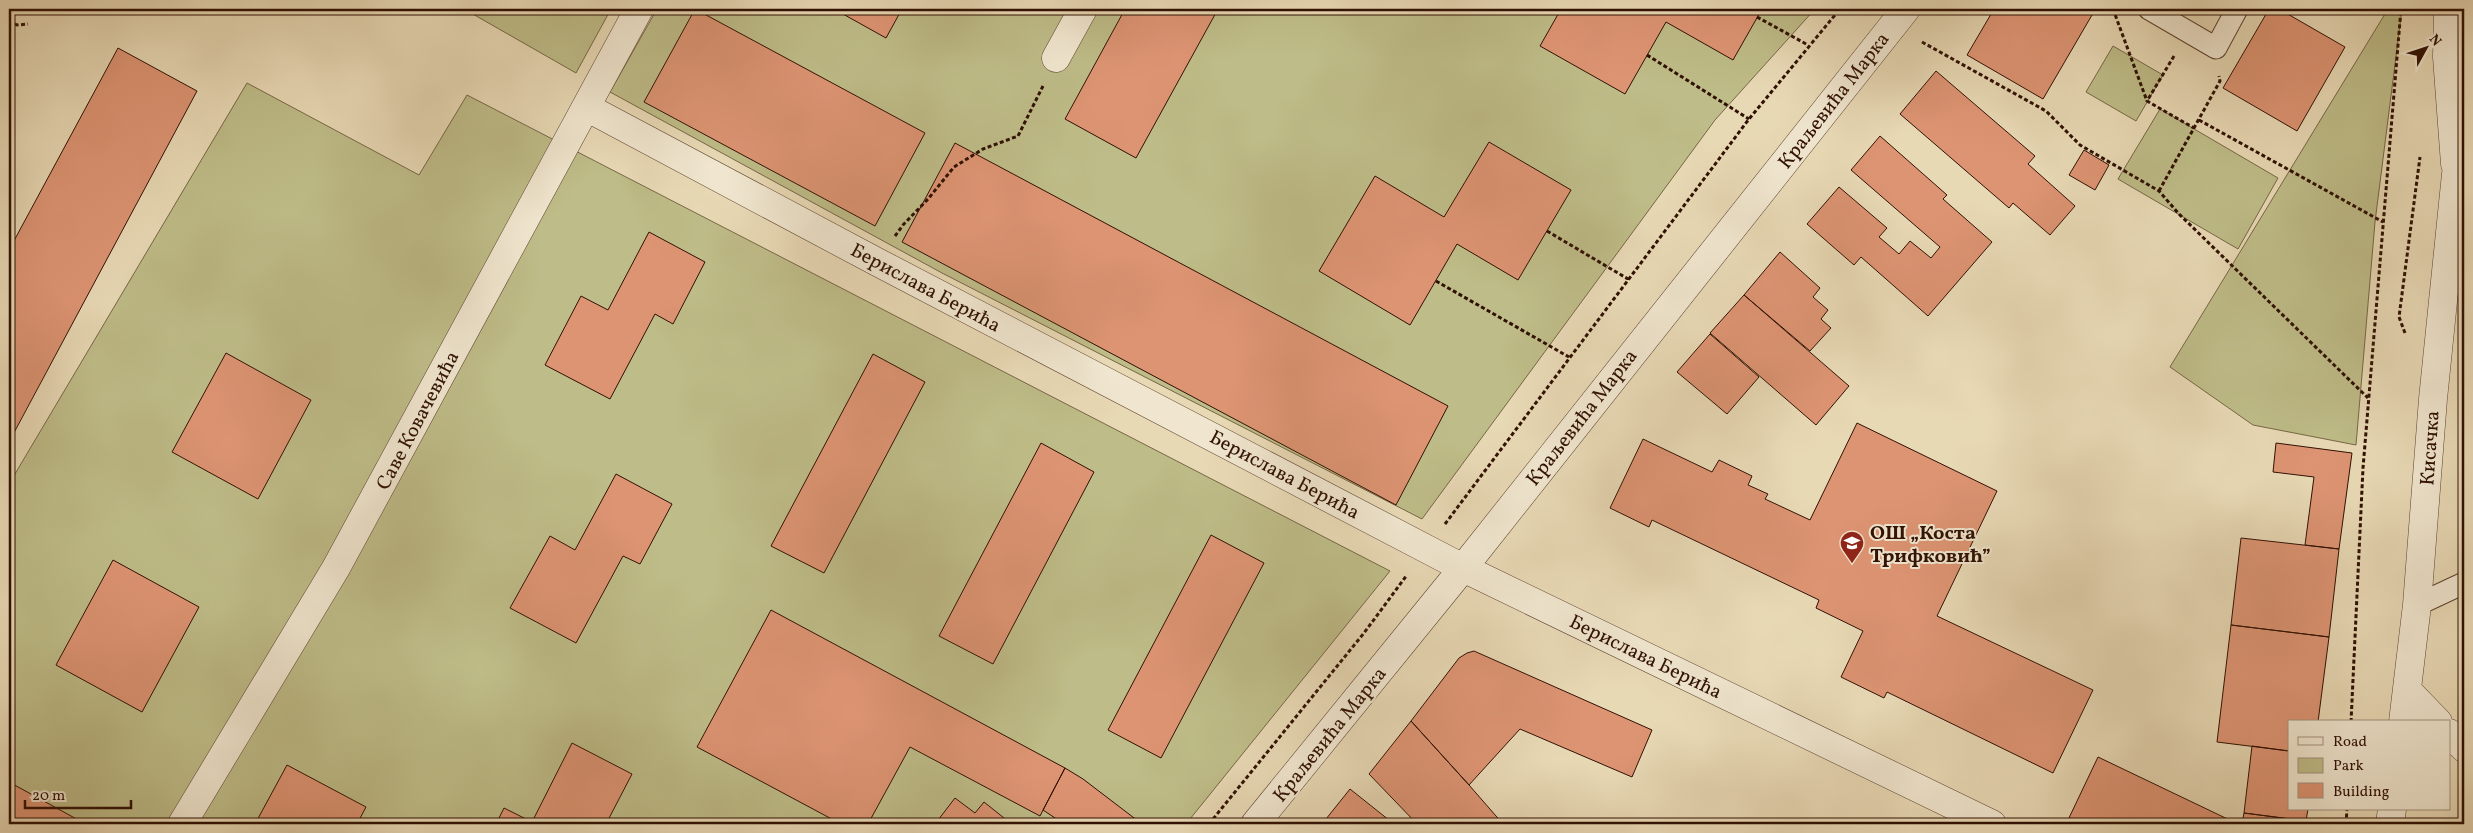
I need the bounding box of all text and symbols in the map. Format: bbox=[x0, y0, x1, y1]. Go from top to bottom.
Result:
north arrow bbox=[2400, 22, 2450, 72]
street label: Краљевића Марка bbox=[1772, 27, 1897, 176]
text: N bbox=[2424, 31, 2445, 51]
street label: Берислава Берића bbox=[845, 237, 1005, 340]
street label: Краљевића Марка bbox=[1520, 344, 1645, 493]
street label: Саве Ковачевића bbox=[370, 346, 467, 495]
street label: Кисачка bbox=[2414, 410, 2448, 487]
street label: Берислава Берића bbox=[1204, 424, 1364, 527]
place label: ОШ „Коста Трифковић” bbox=[1870, 520, 1991, 571]
school or university icon: ОШ „Коста Трифковић” bbox=[1839, 530, 1865, 564]
street label: Берислава Берића bbox=[1564, 609, 1726, 707]
street label: Краљевића Марка bbox=[1267, 662, 1394, 809]
legend bbox=[2288, 720, 2450, 810]
text: Road bbox=[2333, 732, 2367, 753]
text: Park bbox=[2333, 756, 2364, 777]
scale bar bbox=[25, 778, 131, 810]
text: Building bbox=[2333, 782, 2390, 803]
text: 20 m bbox=[32, 786, 65, 807]

